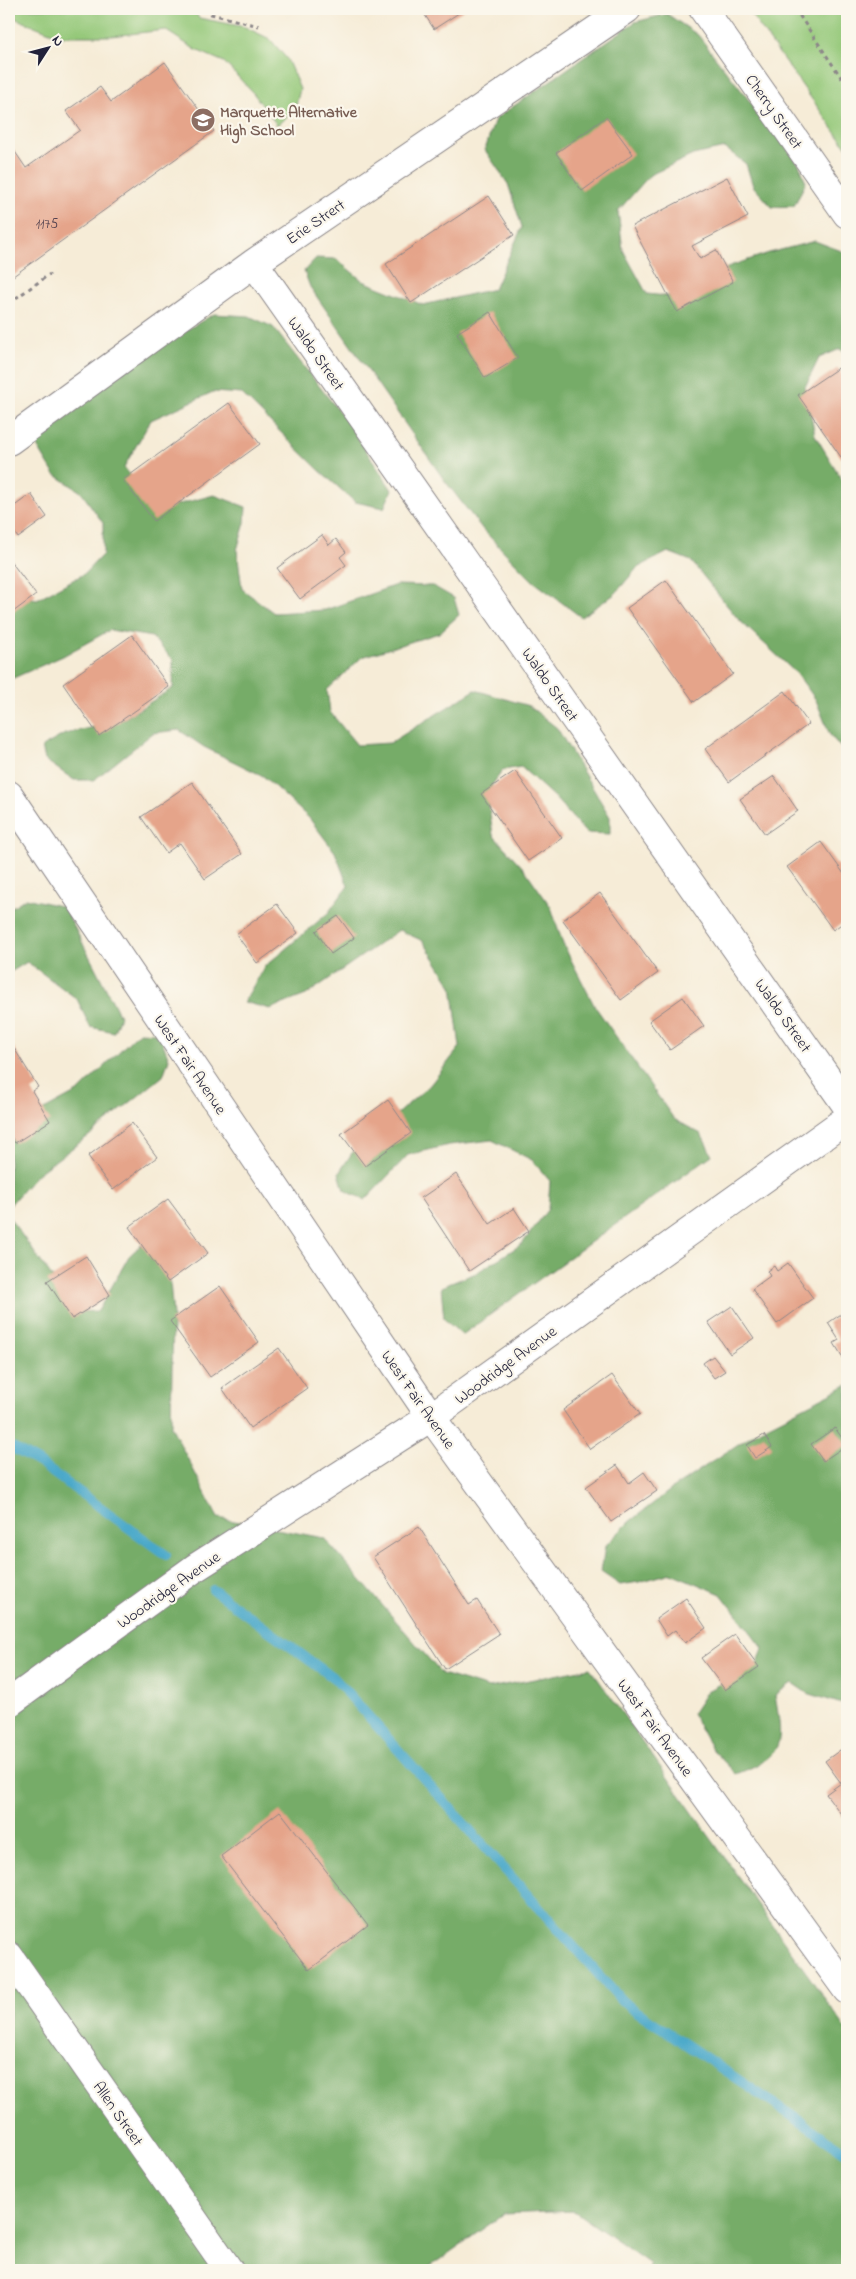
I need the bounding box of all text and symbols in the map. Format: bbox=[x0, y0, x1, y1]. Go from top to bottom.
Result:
north arrow bbox=[22, 22, 72, 72]
text: N bbox=[46, 31, 69, 51]
street label: Cherry Street bbox=[739, 70, 808, 155]
place label: Marquette Alternative High School bbox=[220, 101, 358, 144]
school or university icon: Marquette Alternative High School bbox=[190, 107, 216, 133]
street label: Erie Strert bbox=[282, 194, 351, 251]
house number: 1175 bbox=[36, 214, 58, 235]
street label: Waldo Street bbox=[281, 312, 350, 396]
street label: Waldo Street bbox=[515, 643, 584, 727]
street label: Waldo Street bbox=[748, 974, 817, 1058]
street label: West Fair Avenue bbox=[147, 1010, 232, 1121]
street label: Woodridge Avenue bbox=[450, 1320, 563, 1411]
street label: West Fair Avenue bbox=[374, 1346, 461, 1455]
street label: Woodridge Avenue bbox=[113, 1546, 226, 1635]
street label: West Fair Avenue bbox=[611, 1674, 699, 1783]
street label: Allen Street bbox=[86, 2077, 149, 2152]

